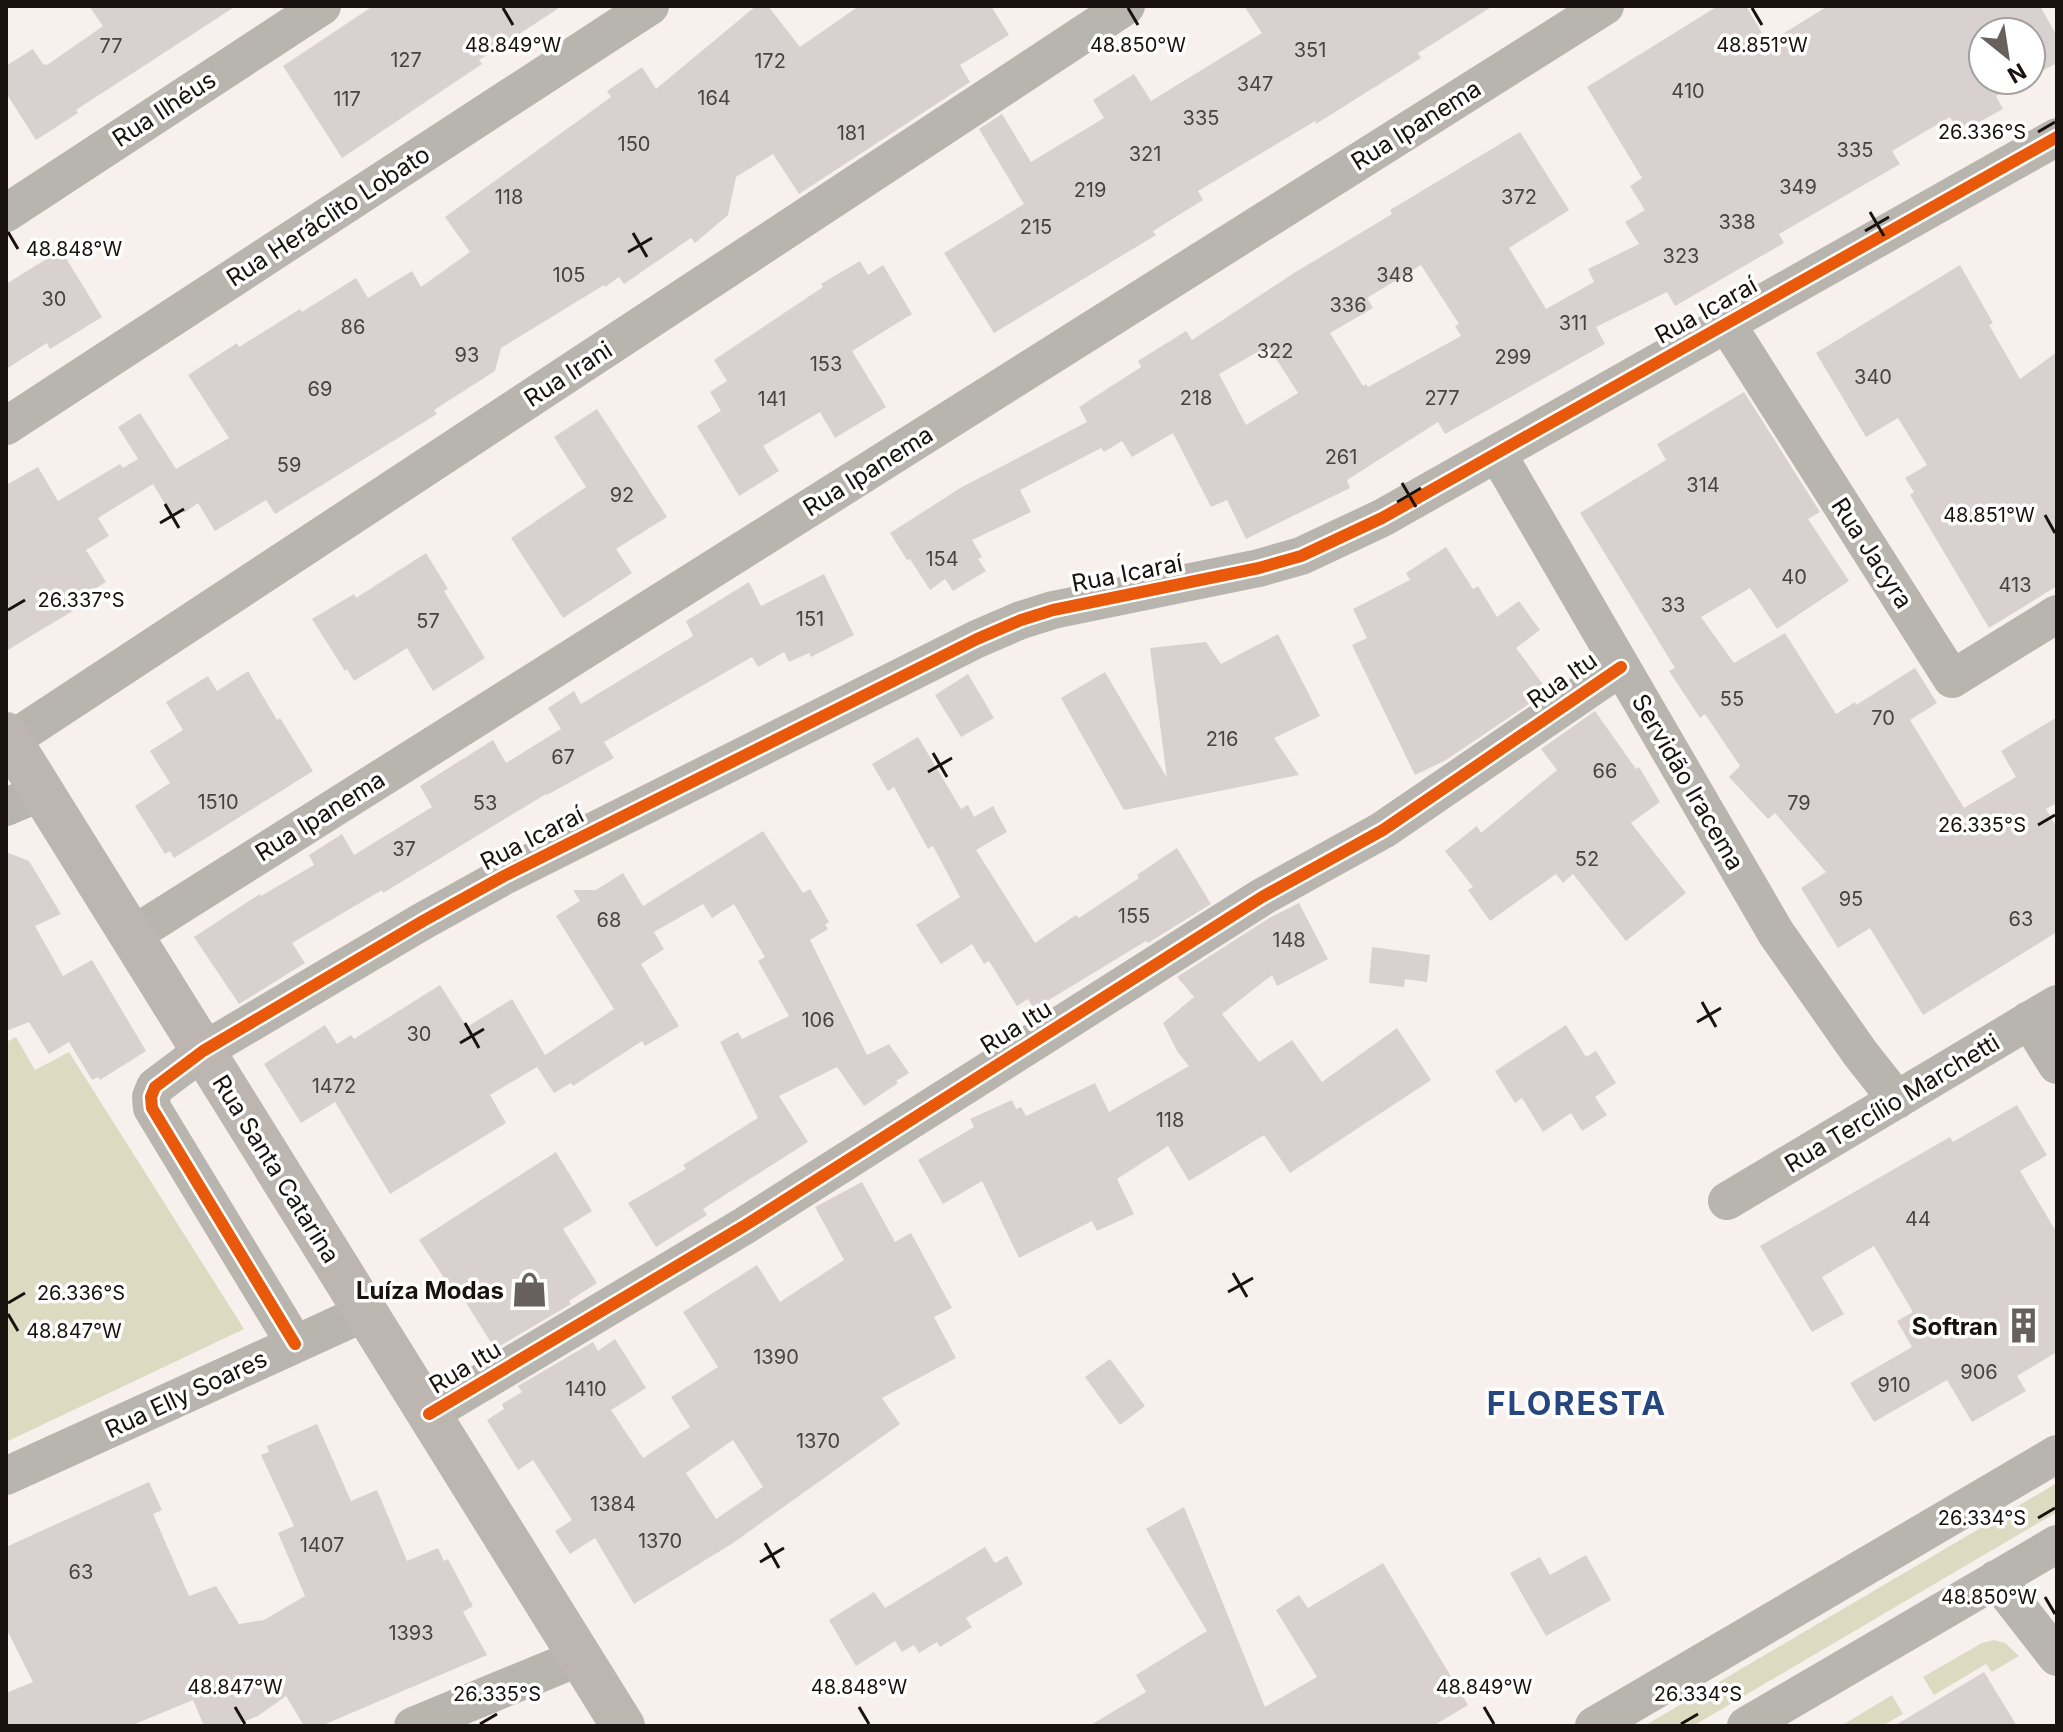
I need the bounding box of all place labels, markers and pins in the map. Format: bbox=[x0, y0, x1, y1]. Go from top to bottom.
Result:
shop icon: Luíza Modas bbox=[511, 1271, 549, 1309]
place label: Luíza Modas bbox=[356, 1276, 504, 1305]
building icon: Softran bbox=[2005, 1307, 2043, 1345]
place label: Softran bbox=[1912, 1312, 1998, 1341]

